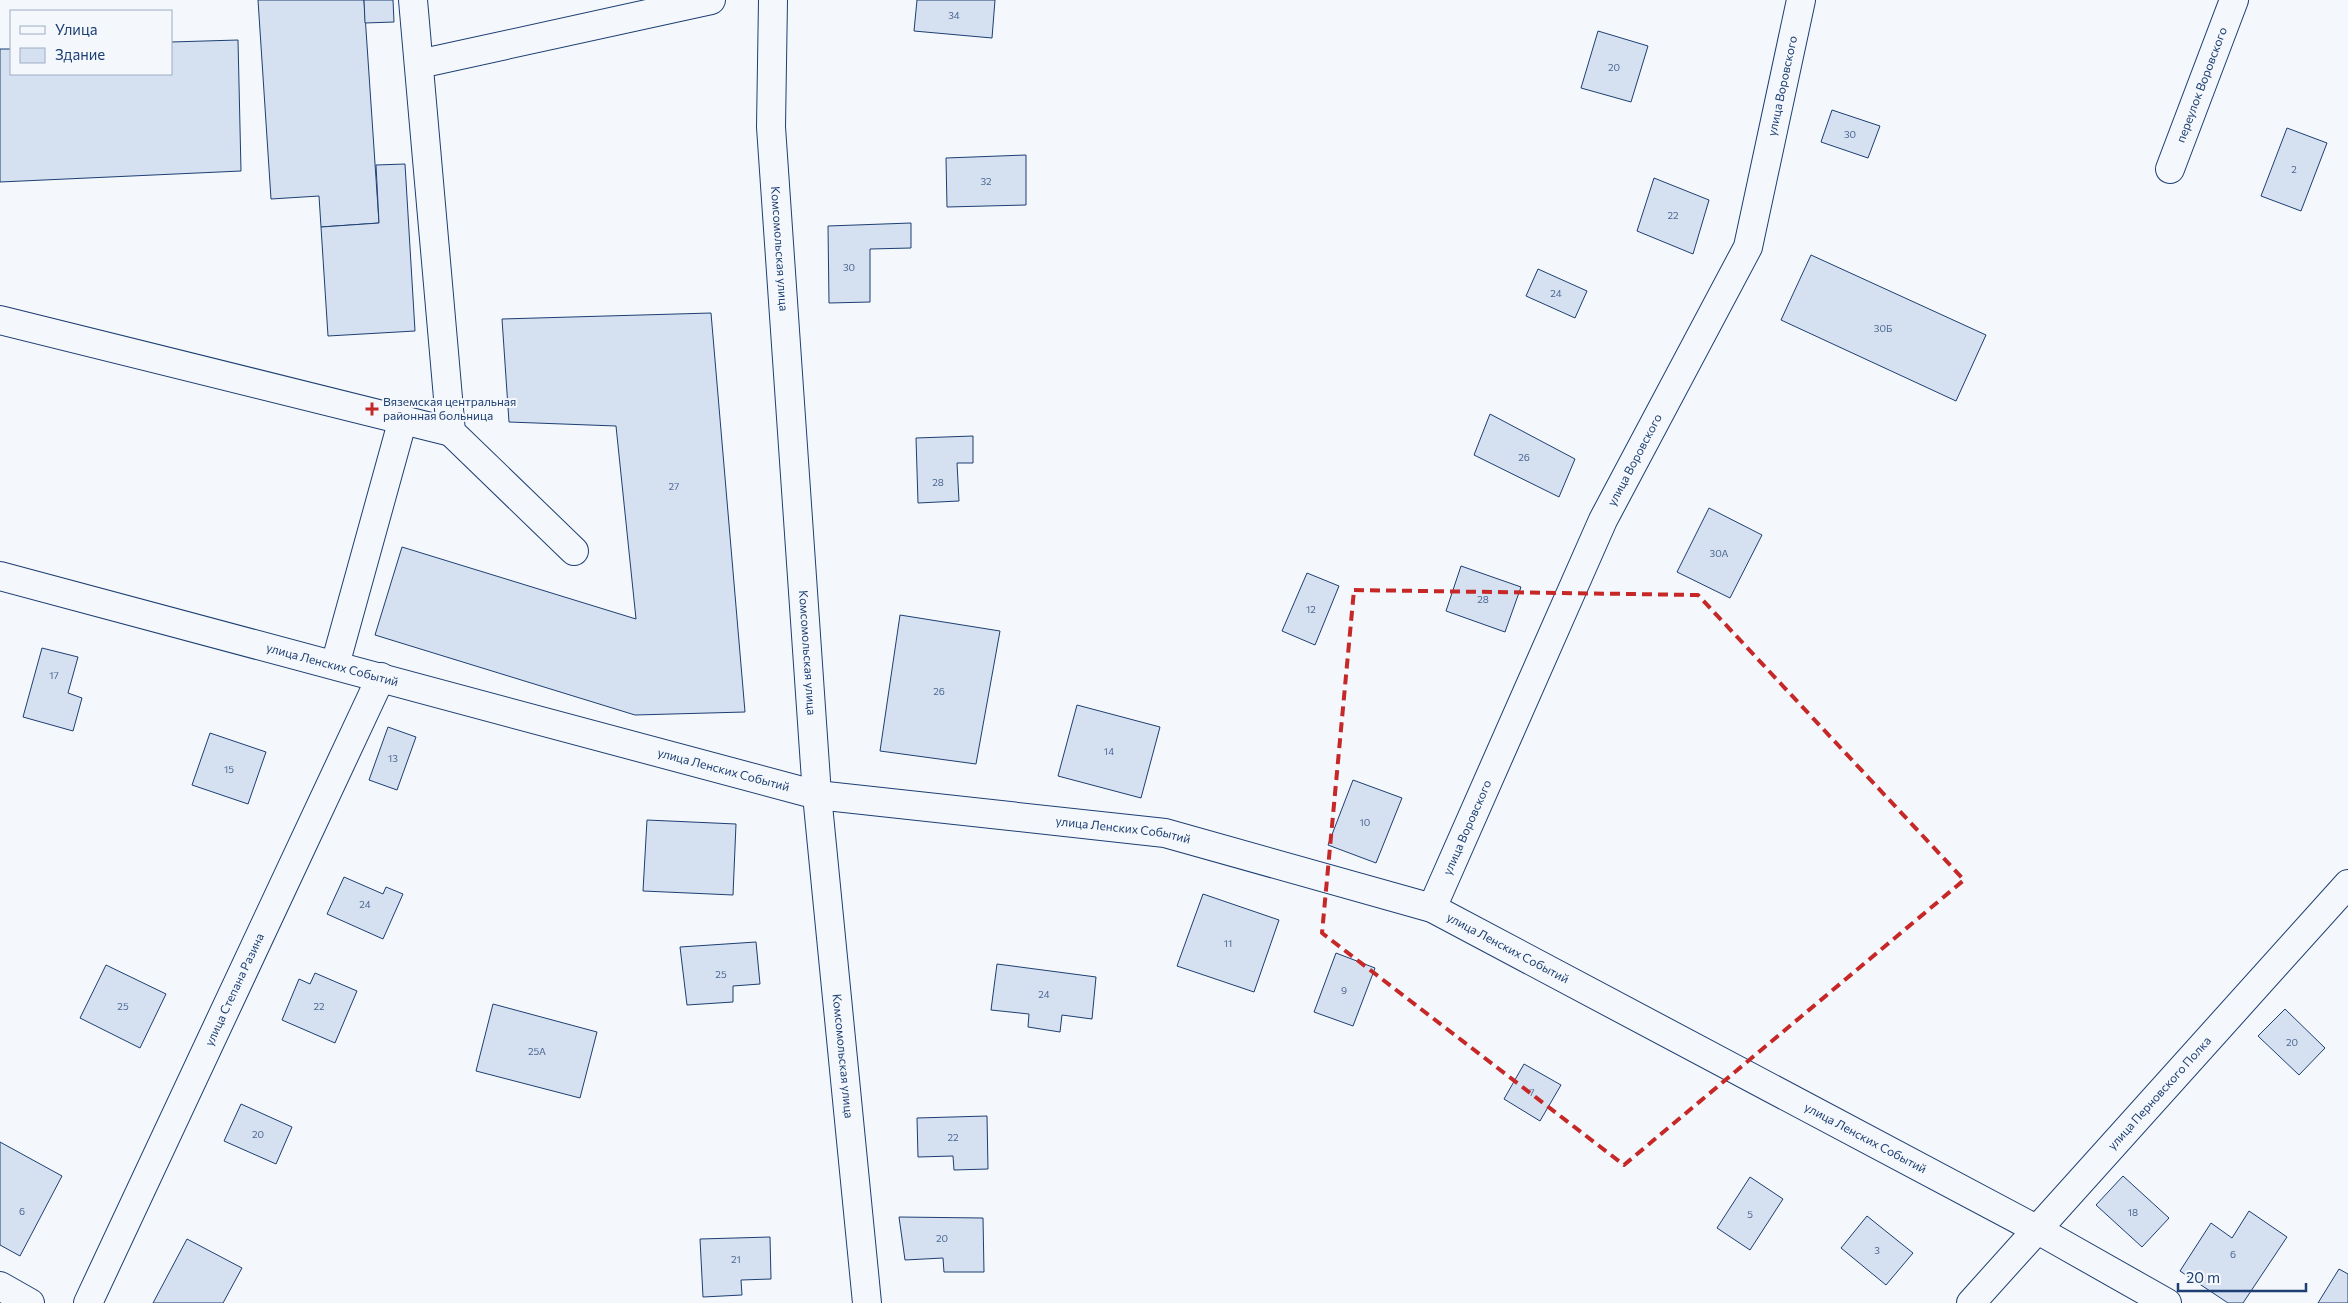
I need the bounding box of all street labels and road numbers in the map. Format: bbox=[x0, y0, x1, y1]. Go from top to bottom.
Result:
street label: переулок Воровского bbox=[2173, 25, 2229, 144]
street label: улица Воровского bbox=[1764, 34, 1799, 137]
street label: Комсомольская улица bbox=[769, 186, 792, 312]
street label: улица Воровского bbox=[1604, 411, 1664, 508]
street label: Комсомольская улица bbox=[797, 590, 819, 716]
street label: улица Ленских Событий bbox=[265, 640, 400, 688]
street label: улица Ленских Событий bbox=[656, 745, 791, 793]
street label: улица Воровского bbox=[1440, 777, 1494, 877]
street label: улица Ленских Событий bbox=[1055, 813, 1192, 846]
street label: улица Ленских Событий bbox=[1445, 909, 1572, 985]
street label: улица Степана Разина bbox=[201, 930, 266, 1048]
street label: Комсомольская улица bbox=[831, 993, 857, 1119]
street label: улица Перновского Полка bbox=[2104, 1033, 2213, 1152]
street label: улица Ленских Событий bbox=[1802, 1099, 1929, 1176]

